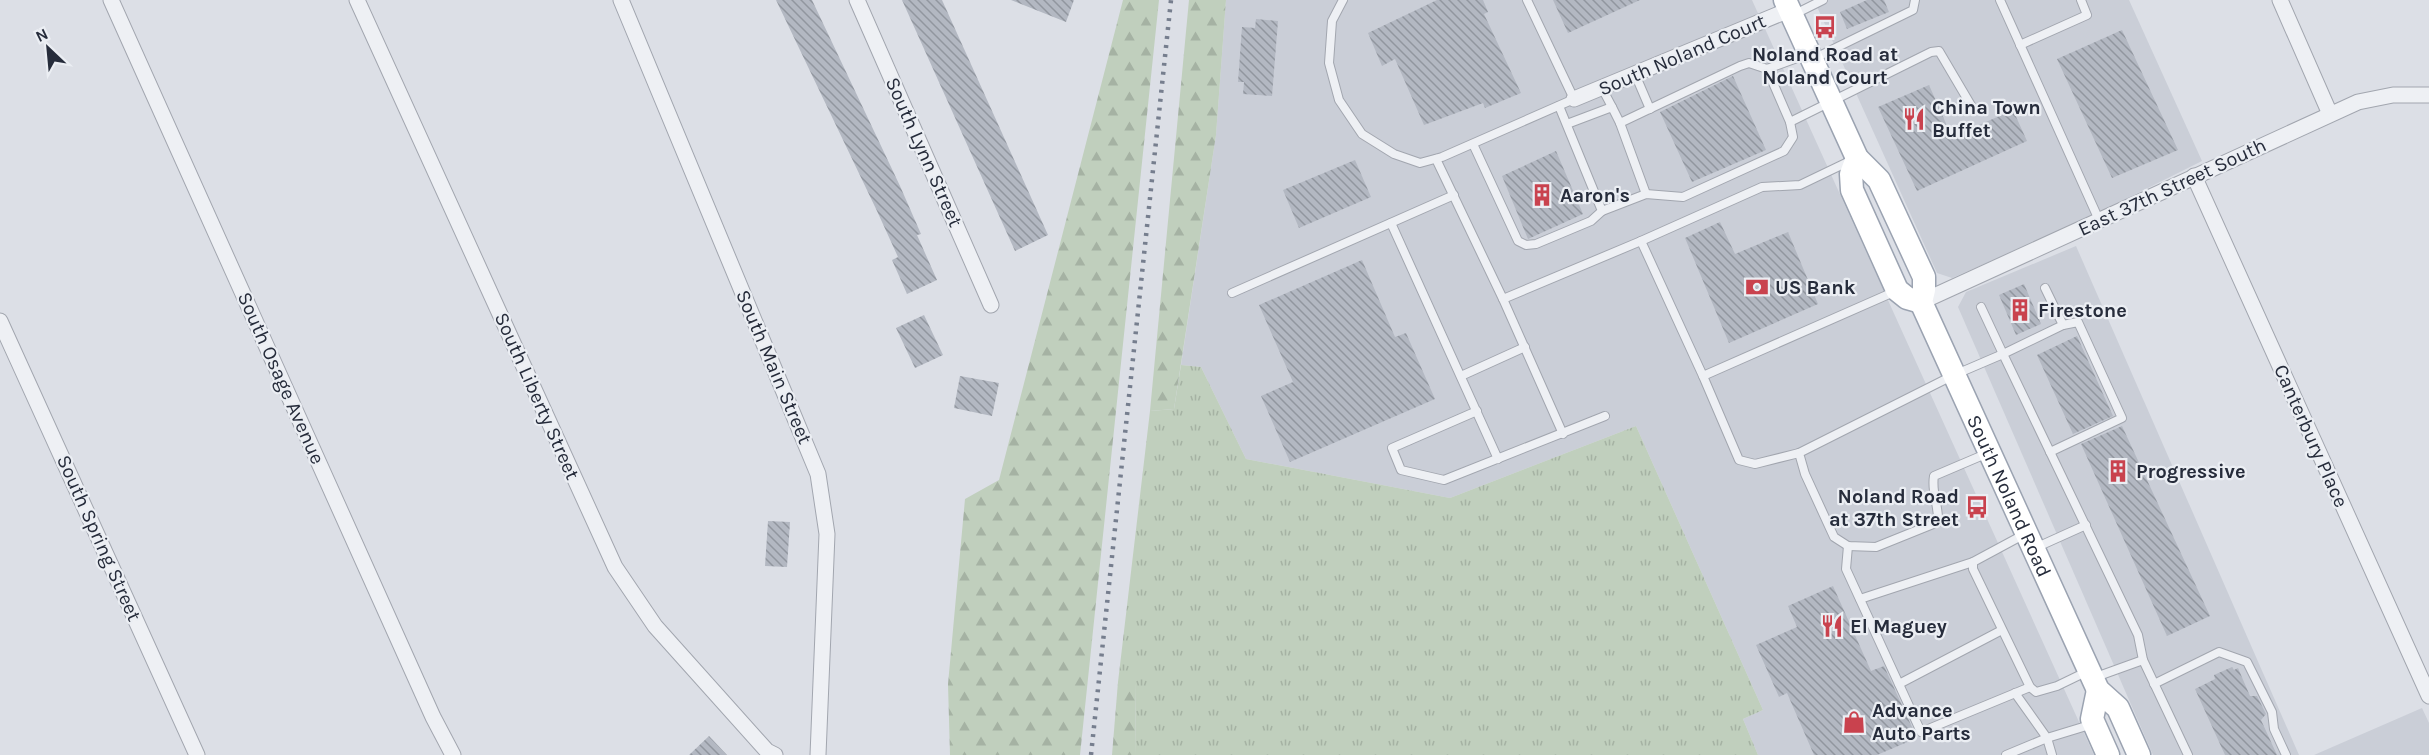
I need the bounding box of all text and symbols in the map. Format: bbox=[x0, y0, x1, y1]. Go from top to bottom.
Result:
street label: South Noland Court bbox=[1595, 9, 1770, 101]
bus stop icon: Noland Road at Noland Court bbox=[1812, 14, 1838, 40]
north arrow bbox=[18, 18, 78, 78]
text: N bbox=[32, 24, 51, 46]
place label: Noland Road at Noland Court bbox=[1752, 43, 1898, 89]
street label: South Lynn Street bbox=[881, 74, 968, 231]
place label: China Town Buffet bbox=[1932, 96, 2041, 142]
restaurant icon: China Town Buffet bbox=[1901, 106, 1927, 132]
street label: East 37th Street South bbox=[2074, 133, 2270, 241]
building icon: Aaron's bbox=[1529, 182, 1555, 208]
place label: Aaron's bbox=[1560, 184, 1630, 207]
bank icon: US Bank bbox=[1744, 274, 1770, 300]
place label: US Bank bbox=[1775, 276, 1856, 299]
street label: South Main Street bbox=[731, 287, 817, 448]
street label: South Osage Avenue bbox=[233, 288, 329, 468]
building icon: Firestone bbox=[2007, 297, 2033, 323]
place label: Firestone bbox=[2038, 299, 2127, 322]
street label: South Liberty Street bbox=[490, 309, 584, 484]
street label: Canterbury Place bbox=[2269, 361, 2353, 511]
street label: South Noland Road bbox=[1962, 411, 2056, 580]
street label: South Spring Street bbox=[52, 451, 146, 625]
building icon: Progressive bbox=[2105, 458, 2131, 484]
place label: Progressive bbox=[2136, 460, 2246, 483]
place label: Noland Road at 37th Street bbox=[1829, 485, 1959, 531]
bus stop icon: Noland Road at 37th Street bbox=[1964, 494, 1990, 520]
restaurant icon: El Maguey bbox=[1819, 613, 1845, 639]
place label: El Maguey bbox=[1850, 615, 1947, 638]
place label: Advance Auto Parts bbox=[1872, 699, 1971, 745]
shop icon: Advance Auto Parts bbox=[1841, 709, 1867, 735]

